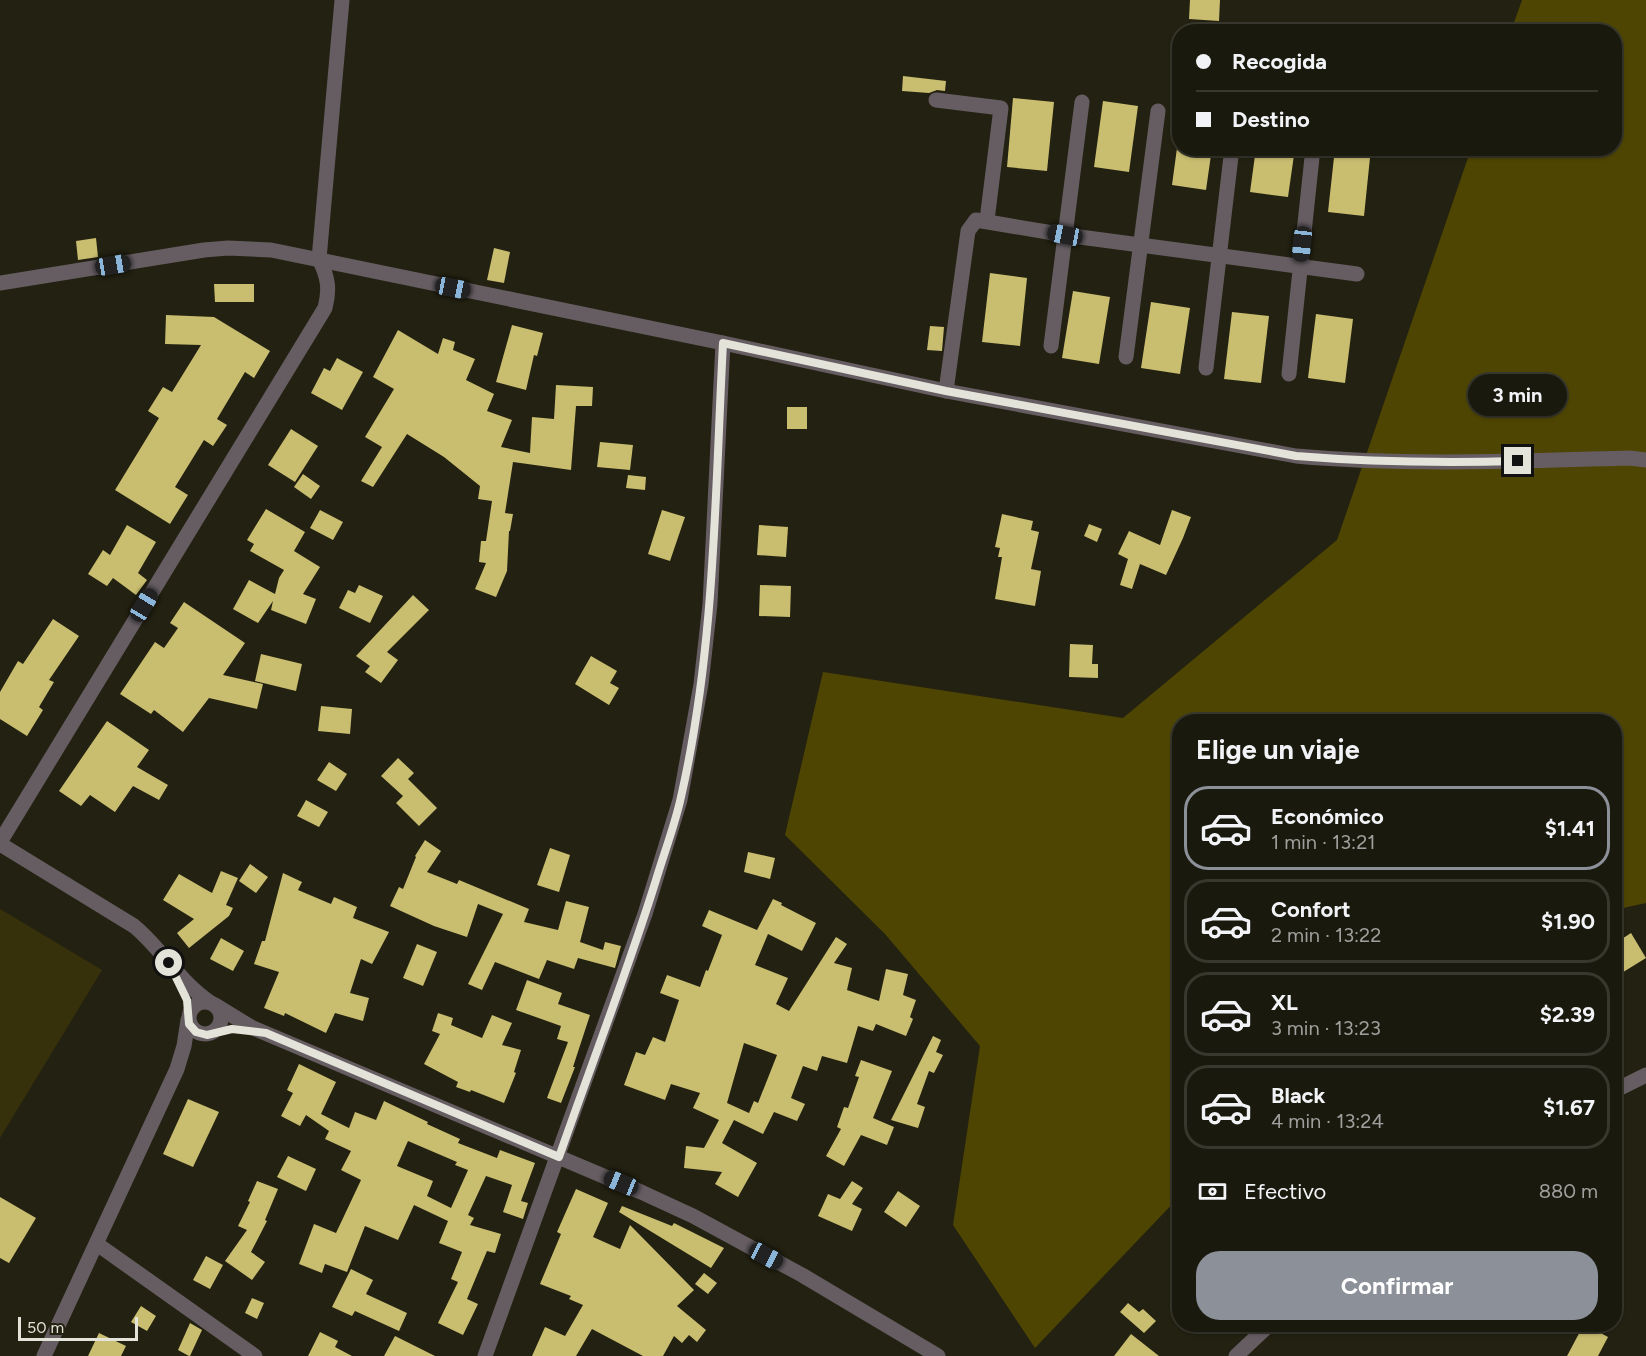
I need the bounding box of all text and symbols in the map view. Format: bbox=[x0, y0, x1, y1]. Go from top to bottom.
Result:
text: Recogida bbox=[1232, 48, 1327, 75]
text: Destino bbox=[1232, 106, 1310, 133]
car bbox=[1046, 223, 1084, 247]
car bbox=[1291, 225, 1313, 263]
car bbox=[94, 253, 132, 277]
car bbox=[434, 276, 472, 300]
callout: 3 min bbox=[1468, 374, 1568, 416]
text: 3 min bbox=[1493, 383, 1542, 407]
route end bbox=[1504, 447, 1531, 474]
car bbox=[127, 585, 161, 625]
text: Elige un viaje bbox=[1196, 733, 1360, 766]
icon: car bbox=[1199, 801, 1253, 855]
text: Económico bbox=[1271, 803, 1384, 830]
text: $1.41 bbox=[1545, 815, 1595, 842]
text: 1 min · 13:21 bbox=[1271, 830, 1376, 854]
icon: car bbox=[1199, 894, 1253, 948]
text: Confort bbox=[1271, 896, 1351, 923]
text: $1.90 bbox=[1541, 908, 1595, 935]
text: 2 min · 13:22 bbox=[1271, 923, 1381, 947]
route start bbox=[155, 949, 182, 976]
icon: car bbox=[1199, 987, 1253, 1041]
text: XL bbox=[1271, 989, 1298, 1016]
text: $2.39 bbox=[1540, 1001, 1595, 1028]
text: 3 min · 13:23 bbox=[1271, 1016, 1381, 1040]
icon: car bbox=[1199, 1080, 1253, 1134]
text: Black bbox=[1271, 1082, 1325, 1109]
text: $1.67 bbox=[1543, 1094, 1595, 1121]
text: 4 min · 13:24 bbox=[1271, 1109, 1384, 1133]
car bbox=[601, 1168, 641, 1198]
icon: cash bbox=[1196, 1175, 1229, 1208]
text: Efectivo bbox=[1244, 1178, 1326, 1205]
text: 880 m bbox=[1539, 1179, 1598, 1203]
car bbox=[746, 1240, 786, 1272]
button: Confirmar bbox=[1196, 1251, 1598, 1320]
scale bar bbox=[18, 1314, 138, 1342]
text: 50 m bbox=[27, 1318, 64, 1337]

